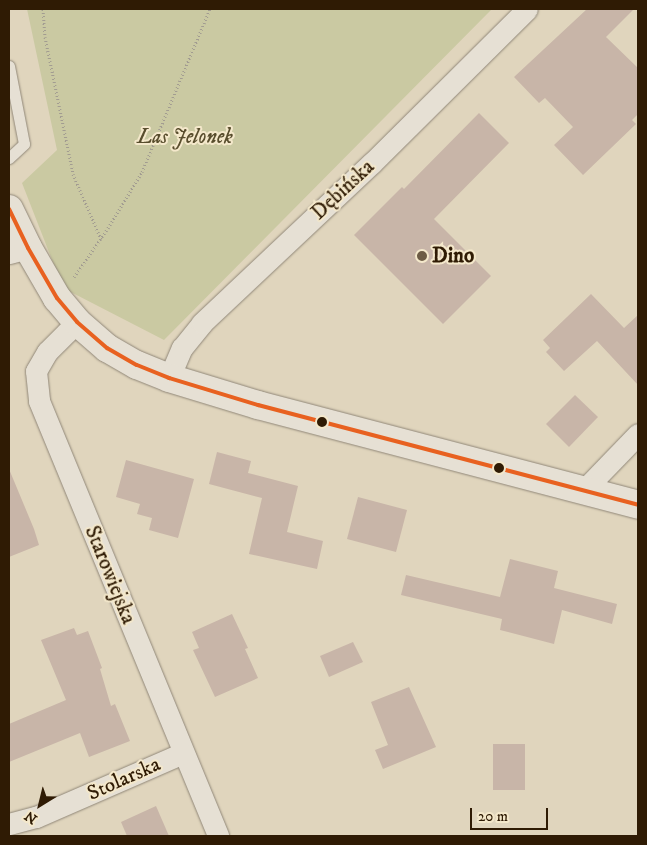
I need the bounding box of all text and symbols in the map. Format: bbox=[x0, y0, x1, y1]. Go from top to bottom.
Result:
park label: Las Jelonek bbox=[137, 124, 233, 150]
street label: Dębińska bbox=[306, 155, 380, 225]
place label: Dino bbox=[432, 243, 474, 269]
marker: Dino bbox=[416, 250, 428, 262]
unlabelled marker bbox=[317, 417, 327, 427]
unlabelled marker bbox=[494, 463, 504, 473]
street label: Starowiejska bbox=[79, 522, 141, 628]
street label: Stolarska bbox=[84, 752, 164, 806]
north arrow bbox=[15, 780, 65, 830]
scale bar bbox=[472, 798, 550, 830]
text: N bbox=[21, 806, 41, 828]
text: 20 m bbox=[478, 807, 508, 826]

